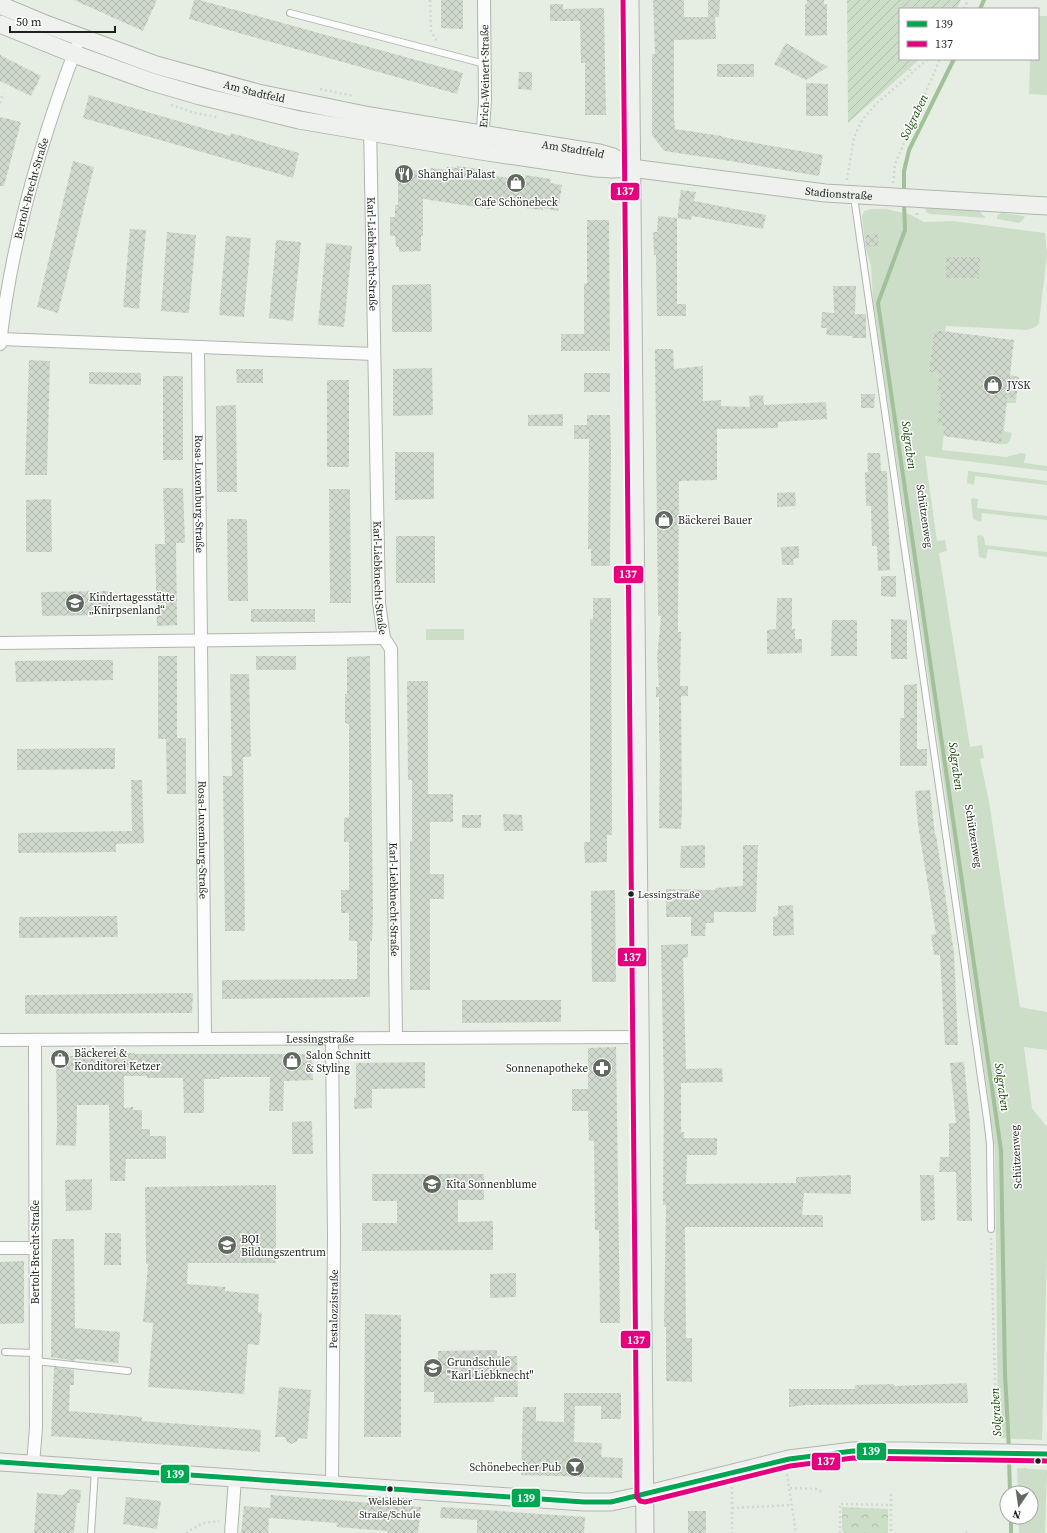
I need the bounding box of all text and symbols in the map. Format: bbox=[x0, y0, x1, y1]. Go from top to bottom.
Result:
scale bar bbox=[10, 8, 115, 34]
legend bbox=[899, 8, 1039, 60]
text: 50 m bbox=[16, 14, 42, 30]
text: 139 bbox=[935, 16, 953, 32]
street label: Erich-Weinert-Straße bbox=[476, 24, 493, 128]
text: 137 bbox=[935, 36, 953, 52]
street label: Am Stadtfeld bbox=[222, 77, 287, 107]
water label: Solgraben bbox=[896, 91, 932, 142]
street label: Bertolt-Brecht-Straße bbox=[11, 135, 53, 241]
street label: Am Stadtfeld bbox=[541, 137, 607, 162]
restaurant icon: Shanghai Palast bbox=[393, 163, 415, 185]
place label: Shanghai Palast bbox=[418, 167, 496, 182]
shop icon: Cafe Schönebeck bbox=[505, 172, 527, 194]
line badge: 137 bbox=[610, 182, 640, 201]
text: 137 bbox=[616, 184, 634, 199]
street label: Stadionstraße bbox=[804, 184, 873, 204]
place label: Cafe Schönebeck bbox=[474, 195, 559, 210]
street label: Karl-Liebknecht-Straße bbox=[363, 197, 381, 312]
shop icon: JYSK bbox=[982, 374, 1004, 396]
place label: JYSK bbox=[1006, 378, 1031, 393]
water label: Solgraben bbox=[898, 420, 920, 470]
street label: Rosa-Luxemburg-Straße bbox=[191, 435, 207, 554]
street label: Schützenweg bbox=[913, 483, 936, 549]
shop icon: Bäckerei Bauer bbox=[653, 509, 675, 531]
place label: Bäckerei Bauer bbox=[678, 513, 753, 528]
street label: Karl-Liebknecht-Straße bbox=[369, 521, 391, 636]
line badge: 137 bbox=[613, 565, 644, 584]
text: 137 bbox=[619, 567, 637, 582]
place label: Kindertagesstätte „Knirpsenland“ bbox=[89, 590, 175, 618]
school or university icon: Kindertagesstätte „Knirpsenland“ bbox=[64, 592, 86, 614]
water label: Solgraben bbox=[945, 741, 967, 791]
street label: Rosa-Luxemburg-Straße bbox=[194, 781, 211, 900]
street label: Schützenweg bbox=[961, 803, 986, 869]
street label: Karl-Liebknecht-Straße bbox=[385, 842, 402, 957]
place label: Lessingstraße bbox=[638, 888, 700, 901]
marker: Lessingstraße bbox=[626, 889, 636, 899]
line badge: 137 bbox=[617, 947, 647, 967]
text: 137 bbox=[623, 950, 641, 965]
street label: Lessingstraße bbox=[286, 1031, 354, 1047]
place label: Bäckerei & Konditorei Ketzer bbox=[74, 1046, 161, 1074]
shop icon: Bäckerei & Konditorei Ketzer bbox=[49, 1048, 71, 1070]
place label: Salon Schnitt & Styling bbox=[306, 1048, 371, 1076]
shop icon: Salon Schnitt & Styling bbox=[281, 1050, 303, 1072]
pharmacy icon: Sonnenapotheke bbox=[591, 1057, 613, 1079]
place label: Sonnenapotheke bbox=[506, 1061, 588, 1076]
water label: Solgraben bbox=[991, 1062, 1013, 1112]
street label: Schützenweg bbox=[1007, 1124, 1026, 1189]
school or university icon: Kita Sonnenblume bbox=[421, 1173, 443, 1195]
place label: Kita Sonnenblume bbox=[446, 1177, 537, 1192]
street label: Bertolt-Brecht-Straße bbox=[28, 1199, 43, 1304]
place label: BQI Bildungszentrum bbox=[241, 1232, 326, 1260]
school or university icon: BQI Bildungszentrum bbox=[216, 1234, 238, 1256]
street label: Pestalozzistraße bbox=[326, 1269, 342, 1349]
line badge: 137 bbox=[620, 1330, 651, 1349]
text: 137 bbox=[627, 1333, 645, 1348]
place label: Grundschule "Karl Liebknecht" bbox=[447, 1355, 533, 1383]
school or university icon: Grundschule "Karl Liebknecht" bbox=[422, 1357, 444, 1379]
water label: Solgraben bbox=[987, 1387, 1005, 1437]
line badge: 139 bbox=[856, 1442, 887, 1461]
text: 139 bbox=[862, 1444, 880, 1459]
line badge: 137 bbox=[811, 1452, 841, 1471]
text: 137 bbox=[817, 1454, 835, 1469]
bar icon: Schönebecher Pub bbox=[564, 1456, 586, 1478]
unlabelled marker bbox=[1033, 1456, 1043, 1466]
place label: Schönebecher Pub bbox=[469, 1460, 561, 1475]
line badge: 139 bbox=[160, 1464, 190, 1484]
text: 139 bbox=[166, 1467, 184, 1482]
marker: Welsleber Straße/Schule bbox=[385, 1484, 395, 1494]
north arrow bbox=[999, 1485, 1039, 1525]
line badge: 139 bbox=[511, 1488, 541, 1508]
text: 139 bbox=[517, 1491, 535, 1506]
place label: Welsleber Straße/Schule bbox=[359, 1495, 421, 1521]
text: N bbox=[1011, 1506, 1022, 1522]

